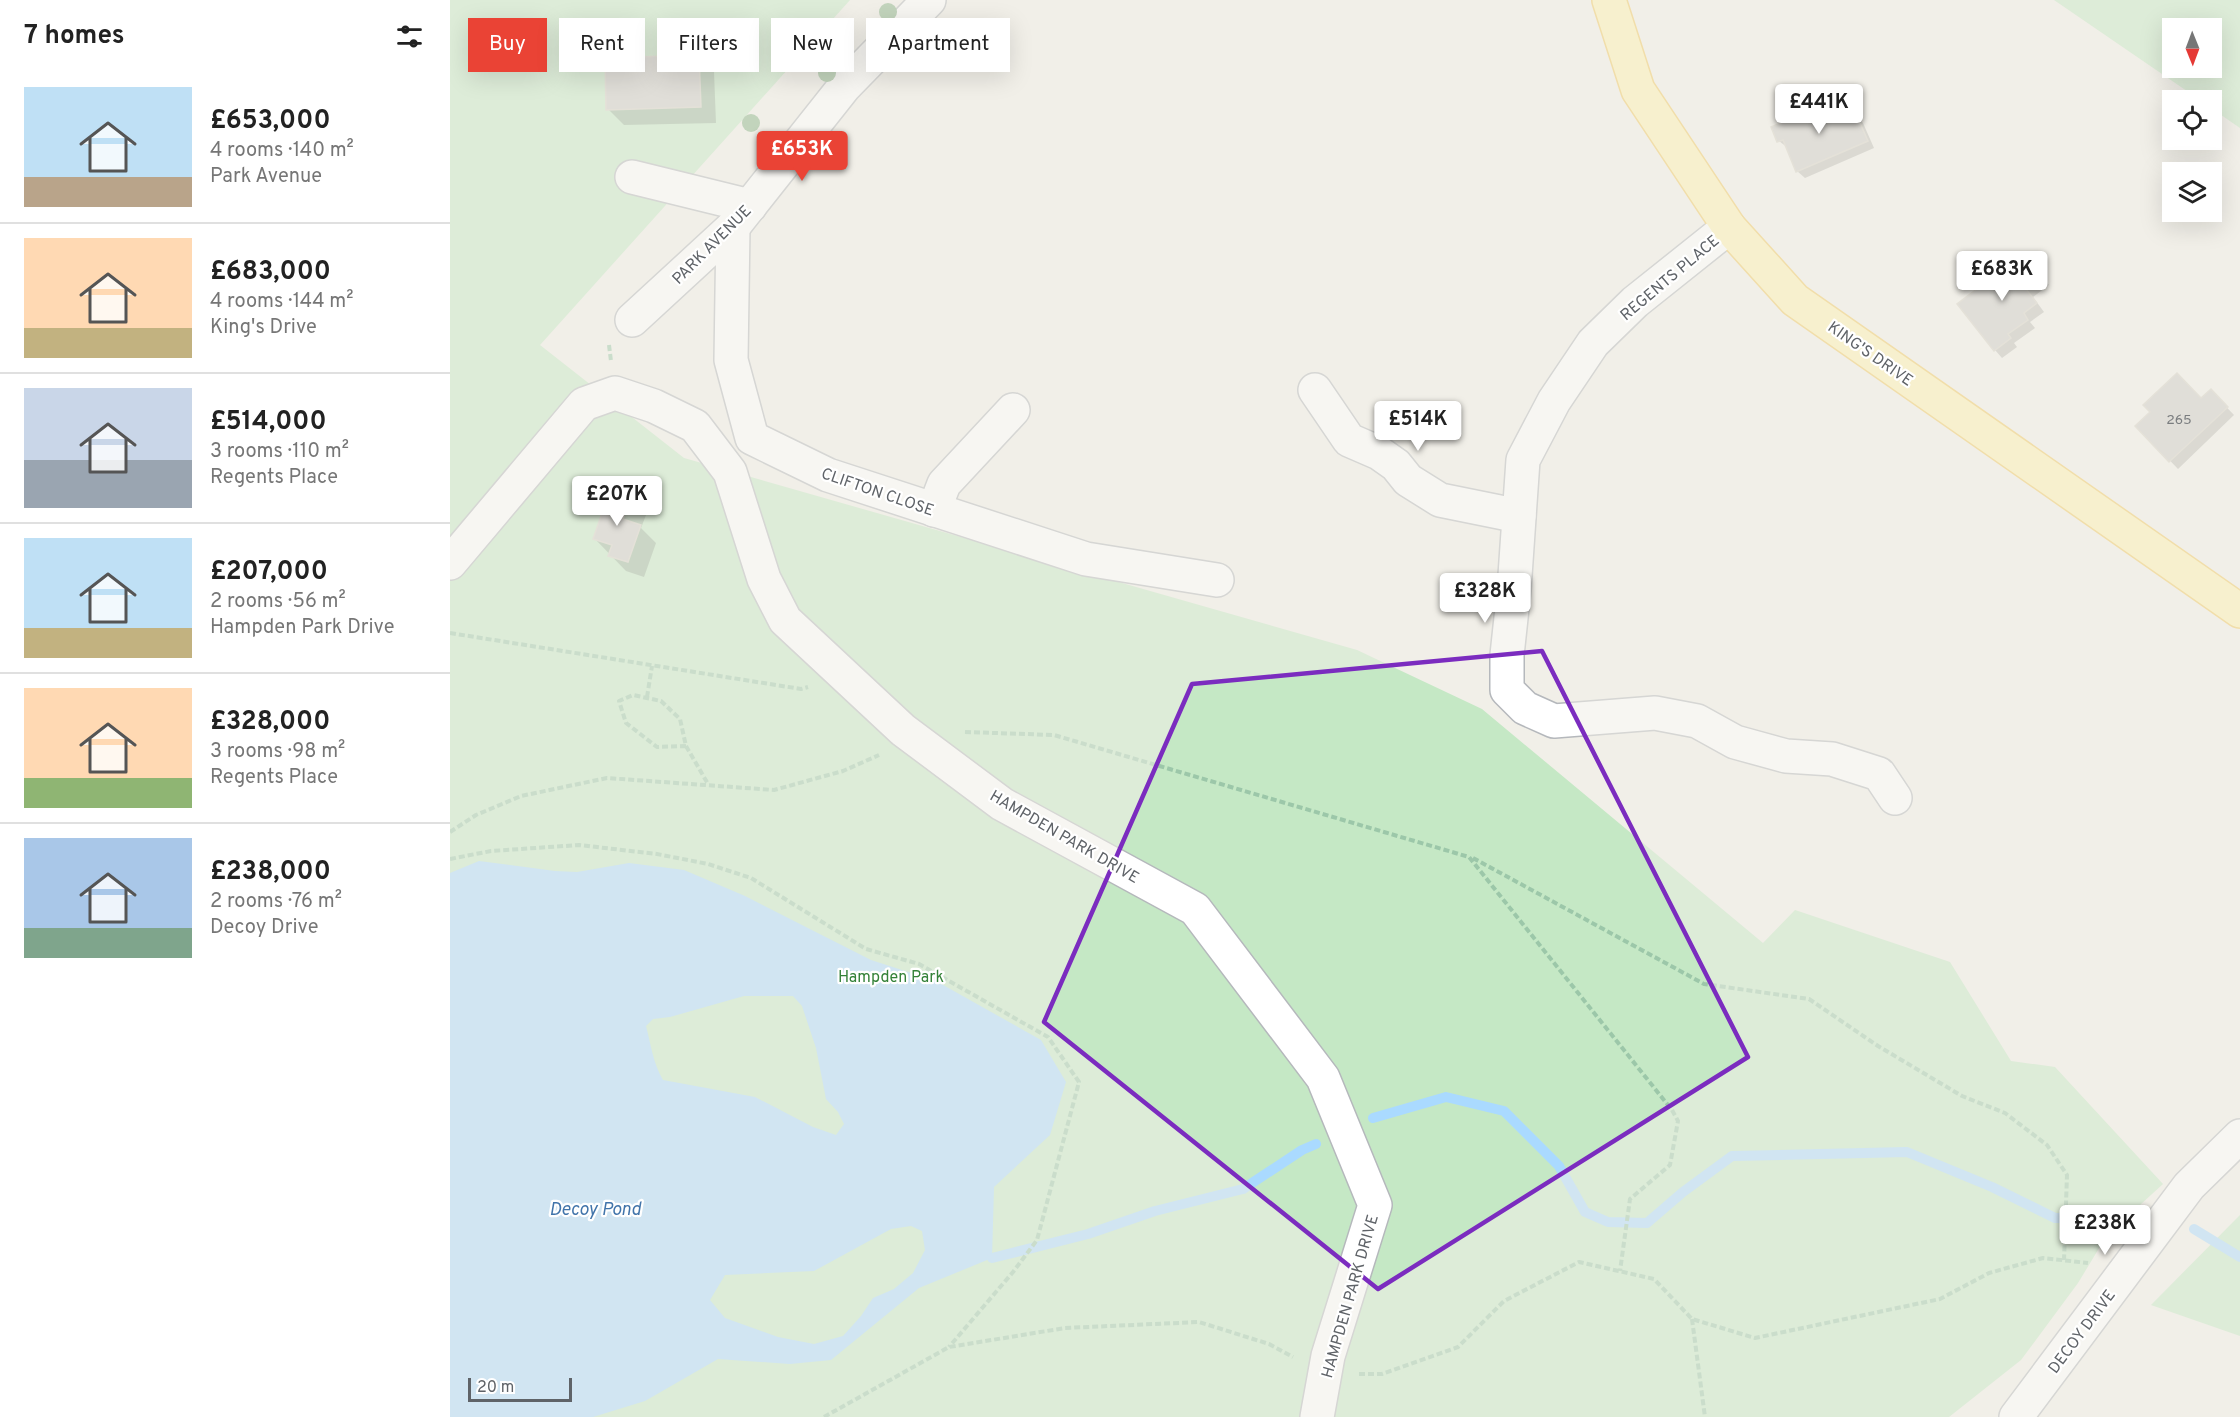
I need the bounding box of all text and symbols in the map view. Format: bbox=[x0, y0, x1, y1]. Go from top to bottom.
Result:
chip: Buy bbox=[468, 18, 547, 72]
chip: Rent bbox=[559, 18, 645, 72]
chip: Filters bbox=[657, 18, 759, 72]
chip: New bbox=[771, 18, 854, 72]
chip: Apartment bbox=[866, 18, 1010, 72]
north arrow bbox=[2162, 18, 2222, 78]
map controls bbox=[2162, 18, 2222, 222]
text: 7 homes bbox=[24, 20, 124, 53]
icon: filters bbox=[393, 20, 426, 53]
pin: £441K bbox=[1777, 84, 1861, 135]
text: £441K bbox=[1789, 90, 1849, 116]
button: locate bbox=[2162, 90, 2222, 150]
text: £653,000 bbox=[210, 105, 331, 138]
icon: home bbox=[72, 111, 144, 183]
pin: £653K bbox=[760, 131, 844, 182]
text: £653K bbox=[771, 137, 833, 163]
text: 4 rooms · 140 m² bbox=[210, 138, 354, 164]
button: layers bbox=[2162, 162, 2222, 222]
text: Park Avenue bbox=[210, 164, 322, 190]
street label: PARK AVENUE bbox=[668, 201, 756, 289]
street label: REGENTS PLACE bbox=[1617, 231, 1724, 326]
pin: £683K bbox=[1960, 251, 2044, 302]
text: £683,000 bbox=[210, 256, 331, 289]
text: £683K bbox=[1970, 257, 2034, 283]
icon: home bbox=[72, 262, 144, 334]
text: 4 rooms · 144 m² bbox=[210, 289, 353, 315]
text: King's Drive bbox=[210, 315, 317, 341]
street label: KING'S DRIVE bbox=[1823, 318, 1916, 391]
pin: £514K bbox=[1376, 401, 1460, 452]
text: £514,000 bbox=[210, 406, 327, 439]
text: £514K bbox=[1388, 407, 1448, 433]
icon: home bbox=[72, 412, 144, 484]
house number: 265 bbox=[2166, 412, 2192, 429]
text: 3 rooms · 110 m² bbox=[210, 439, 349, 465]
street label: CLIFTON CLOSE bbox=[818, 464, 936, 522]
text: Regents Place bbox=[210, 465, 338, 491]
pin: £207K bbox=[575, 476, 659, 527]
text: £207K bbox=[586, 482, 648, 508]
text: £207,000 bbox=[210, 556, 328, 589]
icon: home bbox=[72, 562, 144, 634]
pin: £328K bbox=[1443, 573, 1527, 624]
text: £328K bbox=[1454, 579, 1516, 605]
text: 2 rooms · 56 m² bbox=[210, 589, 346, 615]
text: Hampden Park Drive bbox=[210, 615, 395, 641]
text: £328,000 bbox=[210, 706, 330, 739]
icon: home bbox=[72, 712, 144, 784]
text: 3 rooms · 98 m² bbox=[210, 739, 345, 765]
text: Regents Place bbox=[210, 765, 338, 791]
street label: HAMPDEN PARK DRIVE bbox=[986, 787, 1142, 889]
text: £238,000 bbox=[210, 856, 331, 889]
icon: home bbox=[72, 862, 144, 934]
text: 2 rooms · 76 m² bbox=[210, 889, 342, 915]
text: Decoy Drive bbox=[210, 915, 318, 941]
park label: Hampden Park bbox=[838, 968, 944, 988]
water label: Decoy Pond bbox=[549, 1199, 642, 1222]
pin: £238K bbox=[2063, 1205, 2147, 1256]
text: £238K bbox=[2074, 1211, 2136, 1237]
street label: HAMPDEN PARK DRIVE bbox=[1318, 1212, 1384, 1381]
street label: DECOY DRIVE bbox=[2045, 1286, 2121, 1378]
scale bar bbox=[468, 1375, 572, 1402]
text: 20 m bbox=[477, 1378, 514, 1398]

